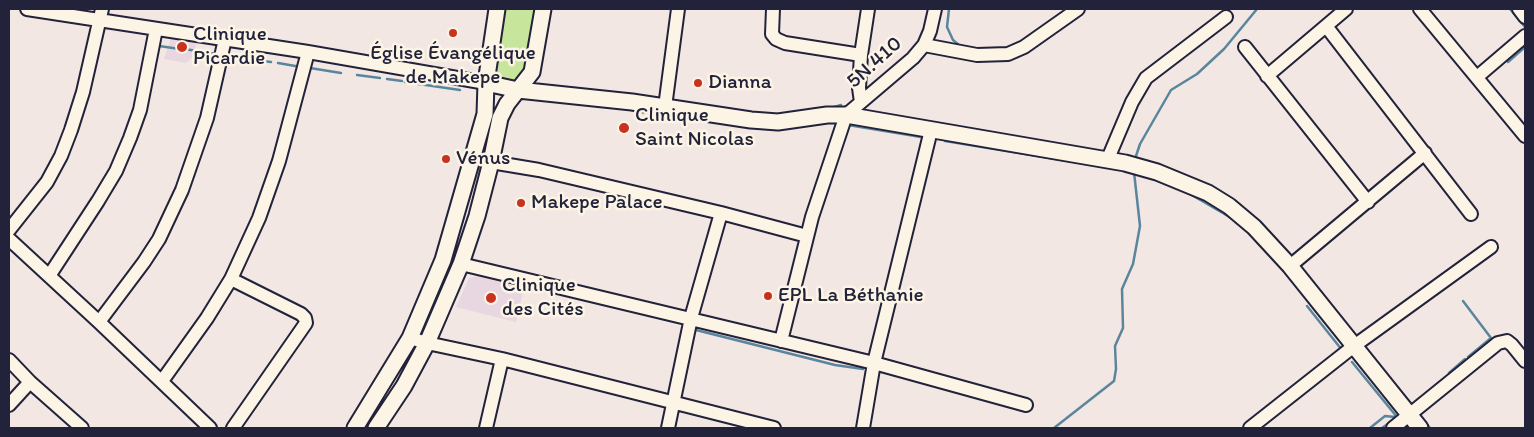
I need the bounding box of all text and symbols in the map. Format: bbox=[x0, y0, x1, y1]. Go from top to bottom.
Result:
place label: Clinique Picardie bbox=[193, 22, 267, 72]
marker: Église Évangélique de Makepe bbox=[447, 27, 459, 39]
street label: 5N.410 bbox=[842, 32, 908, 94]
marker: Clinique Picardie bbox=[175, 40, 189, 54]
place label: Église Évangélique de Makepe bbox=[370, 41, 536, 91]
place label: Dianna bbox=[708, 70, 772, 96]
marker: Dianna bbox=[692, 77, 704, 89]
place label: Clinique Saint Nicolas bbox=[635, 103, 754, 153]
marker: Clinique Saint Nicolas bbox=[617, 121, 631, 135]
place label: Vénus bbox=[456, 146, 510, 172]
marker: Vénus bbox=[440, 153, 452, 165]
place label: Makepe Palace bbox=[531, 190, 663, 216]
marker: Makepe Palace bbox=[515, 197, 527, 209]
place label: Clinique des Cités bbox=[502, 273, 584, 323]
place label: EPL La Béthanie bbox=[778, 283, 924, 309]
marker: EPL La Béthanie bbox=[762, 290, 774, 302]
marker: Clinique des Cités bbox=[484, 291, 498, 305]

